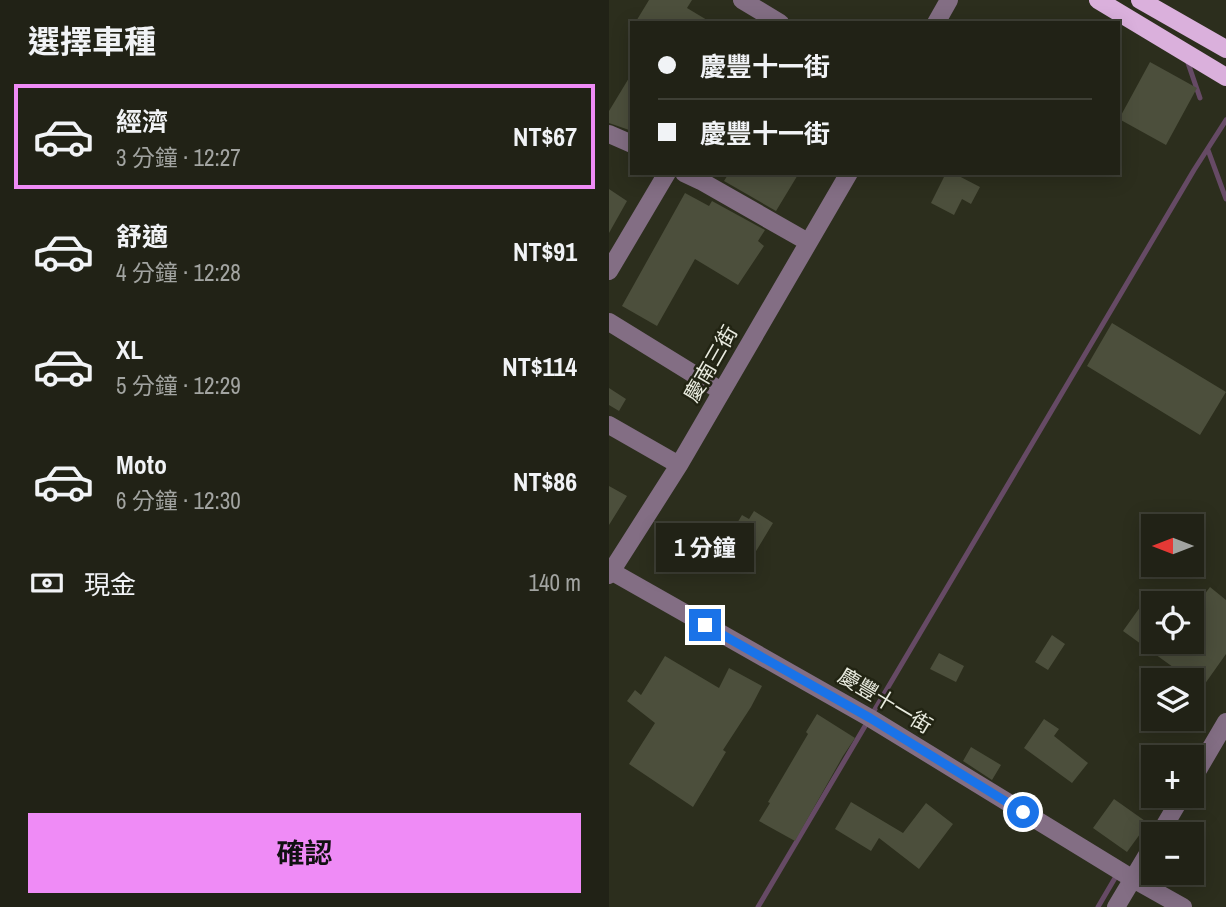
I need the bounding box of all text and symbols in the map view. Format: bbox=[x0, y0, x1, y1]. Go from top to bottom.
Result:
text: 選擇車種 bbox=[28, 20, 156, 63]
text: 慶豐十一街 bbox=[700, 49, 830, 84]
text: 經濟 bbox=[116, 104, 168, 139]
icon: car bbox=[32, 105, 95, 168]
text: 慶豐十一街 bbox=[700, 116, 830, 151]
text: NT$67 bbox=[513, 119, 577, 154]
text: 3 分鐘 · 12:27 bbox=[116, 142, 241, 173]
text: 舒適 bbox=[116, 219, 168, 254]
icon: car bbox=[32, 220, 95, 283]
text: NT$91 bbox=[513, 234, 577, 269]
text: 4 分鐘 · 12:28 bbox=[116, 257, 241, 288]
street label: 慶南三街 bbox=[677, 320, 744, 407]
text: XL bbox=[116, 332, 143, 367]
icon: car bbox=[32, 335, 95, 398]
text: NT$114 bbox=[502, 349, 577, 384]
text: 5 分鐘 · 12:29 bbox=[116, 370, 241, 401]
text: Moto bbox=[116, 447, 167, 482]
icon: car bbox=[32, 450, 95, 513]
text: NT$86 bbox=[513, 464, 577, 499]
text: 6 分鐘 · 12:30 bbox=[116, 485, 241, 516]
north arrow bbox=[1141, 514, 1204, 578]
map controls bbox=[1141, 514, 1204, 885]
callout: 1 分鐘 bbox=[656, 524, 754, 572]
text: 1 分鐘 bbox=[674, 532, 736, 563]
icon: cash bbox=[28, 564, 66, 602]
text: 現金 bbox=[84, 567, 136, 602]
text: 140 m bbox=[529, 567, 581, 598]
button: locate bbox=[1141, 591, 1204, 654]
route end bbox=[689, 609, 721, 641]
street label: 慶豐十一街 bbox=[833, 661, 938, 740]
button: layers bbox=[1141, 668, 1204, 731]
button: + bbox=[1141, 745, 1204, 808]
route start bbox=[1007, 796, 1039, 828]
button: 確認 bbox=[28, 813, 581, 893]
button: − bbox=[1141, 822, 1204, 885]

